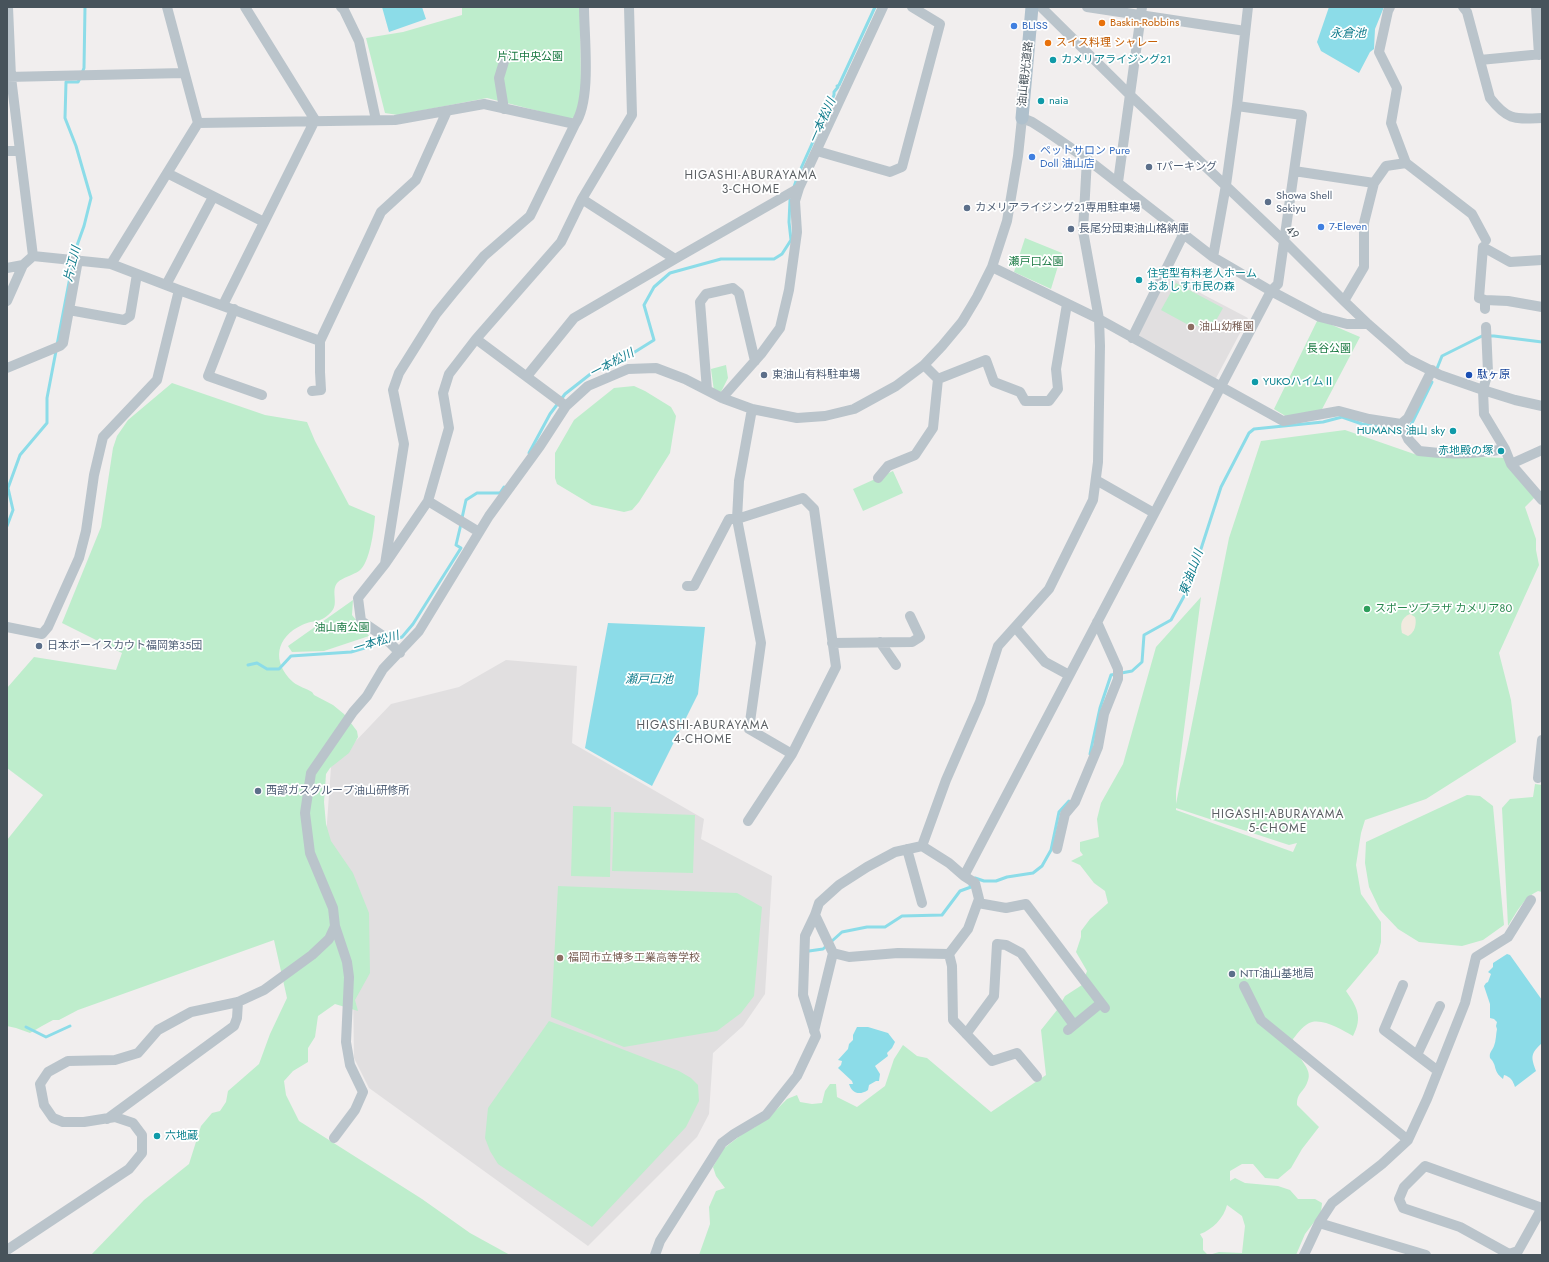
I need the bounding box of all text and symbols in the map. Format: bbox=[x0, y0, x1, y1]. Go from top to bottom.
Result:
place label: Baskin-Robbins bbox=[1110, 16, 1179, 30]
marker: Baskin-Robbins bbox=[1097, 18, 1107, 28]
place label: BLISS bbox=[1022, 19, 1048, 33]
marker: BLISS bbox=[1009, 21, 1019, 31]
water label: 永倉池 bbox=[1330, 27, 1366, 41]
place label: スイス料理 シャレー bbox=[1056, 36, 1158, 50]
marker: スイス料理 シャレー bbox=[1043, 38, 1053, 48]
street label: 油山観光道路 bbox=[1016, 40, 1036, 108]
park label: 片江中央公園 bbox=[497, 50, 563, 64]
place label: カメリアライジング21 bbox=[1061, 53, 1171, 67]
marker: カメリアライジング21 bbox=[1048, 55, 1058, 65]
place label: naia bbox=[1049, 94, 1068, 108]
water label: 一本松川 bbox=[807, 96, 839, 146]
marker: naia bbox=[1036, 96, 1046, 106]
place label: ペットサロン Pure Doll 油山店 bbox=[1040, 144, 1130, 170]
marker: ペットサロン Pure Doll 油山店 bbox=[1027, 152, 1037, 162]
place label: Tパーキング bbox=[1157, 160, 1217, 174]
marker: Tパーキング bbox=[1144, 162, 1154, 172]
district label: HIGASHI-ABURAYAMA 3-CHOME bbox=[684, 169, 818, 197]
place label: Showa Shell Sekiyu bbox=[1276, 189, 1332, 215]
marker: Showa Shell Sekiyu bbox=[1263, 197, 1273, 207]
place label: カメリアライジング21専用駐車場 bbox=[975, 201, 1140, 215]
marker: カメリアライジング21専用駐車場 bbox=[962, 203, 972, 213]
place label: 7-Eleven bbox=[1329, 220, 1367, 234]
place label: 長尾分団東油山格納庫 bbox=[1079, 222, 1189, 236]
marker: 7-Eleven bbox=[1316, 222, 1326, 232]
marker: 長尾分団東油山格納庫 bbox=[1066, 224, 1076, 234]
street label: 49 bbox=[1283, 224, 1301, 242]
water label: 片江川 bbox=[62, 245, 84, 283]
park label: 瀬戸口公園 bbox=[1009, 255, 1063, 269]
place label: 住宅型有料老人ホーム おあしす市民の森 bbox=[1147, 267, 1257, 293]
marker: 住宅型有料老人ホーム おあしす市民の森 bbox=[1134, 275, 1144, 285]
place label: 油山幼稚園 bbox=[1199, 320, 1254, 334]
marker: 油山幼稚園 bbox=[1186, 322, 1196, 332]
park label: 長谷公園 bbox=[1307, 342, 1351, 356]
water label: 一本松川 bbox=[587, 346, 637, 382]
place label: 東油山有料駐車場 bbox=[772, 368, 860, 382]
place label: 駄ヶ原 bbox=[1477, 368, 1510, 382]
marker: 東油山有料駐車場 bbox=[759, 370, 769, 380]
marker: 駄ヶ原 bbox=[1464, 370, 1474, 380]
place label: YUKOハイムⅡ bbox=[1263, 375, 1334, 389]
marker: YUKOハイムⅡ bbox=[1250, 377, 1260, 387]
place label: HUMANS 油山 sky bbox=[1357, 424, 1445, 438]
marker: HUMANS 油山 sky bbox=[1448, 426, 1458, 436]
place label: 赤地殿の塚 bbox=[1438, 444, 1493, 458]
marker: 赤地殿の塚 bbox=[1496, 446, 1506, 456]
water label: 東油山川 bbox=[1177, 548, 1207, 598]
place label: スポーツプラザ カメリア８０ bbox=[1375, 602, 1512, 616]
marker: スポーツプラザ カメリア８０ bbox=[1362, 604, 1372, 614]
park label: 油山南公園 bbox=[315, 621, 369, 635]
water label: 一本松川 bbox=[351, 629, 401, 657]
place label: 日本ボーイスカウト福岡第35団 bbox=[47, 639, 202, 653]
marker: 日本ボーイスカウト福岡第35団 bbox=[34, 641, 44, 651]
water label: 瀬戸口池 bbox=[625, 673, 673, 687]
district label: HIGASHI-ABURAYAMA 4-CHOME bbox=[636, 719, 770, 747]
place label: 西部ガスグループ油山研修所 bbox=[266, 784, 409, 798]
marker: 西部ガスグループ油山研修所 bbox=[253, 786, 263, 796]
district label: HIGASHI-ABURAYAMA 5-CHOME bbox=[1211, 808, 1345, 836]
place label: 福岡市立博多工業高等学校 bbox=[568, 951, 700, 965]
marker: 福岡市立博多工業高等学校 bbox=[555, 953, 565, 963]
place label: NTT油山基地局 bbox=[1240, 967, 1314, 981]
marker: NTT油山基地局 bbox=[1227, 969, 1237, 979]
place label: 六地蔵 bbox=[165, 1129, 198, 1143]
marker: 六地蔵 bbox=[152, 1131, 162, 1141]

